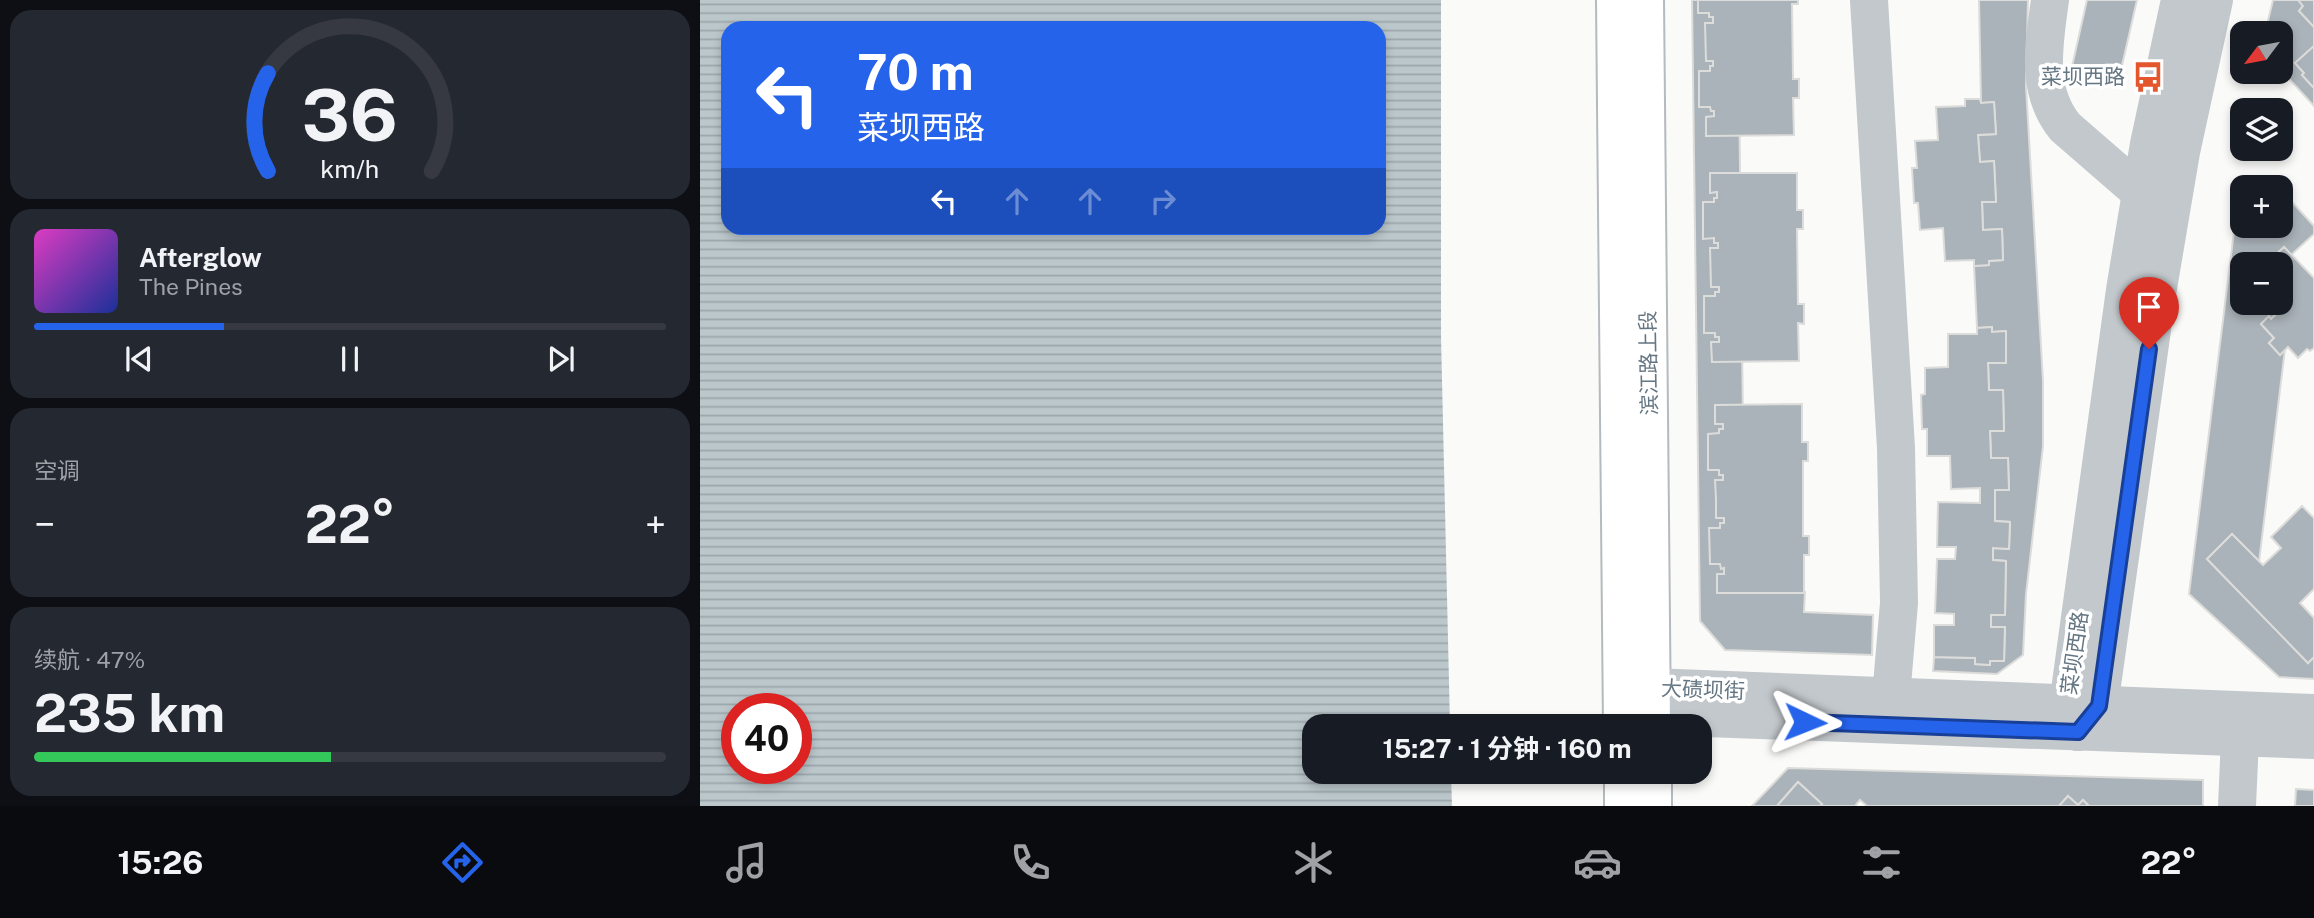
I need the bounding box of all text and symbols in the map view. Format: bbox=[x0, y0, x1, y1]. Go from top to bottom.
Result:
north arrow bbox=[2230, 21, 2292, 84]
map controls bbox=[2230, 21, 2293, 315]
text: 70 m bbox=[857, 43, 974, 101]
icon: left bbox=[742, 49, 833, 140]
bus stop icon: 菜坝西路 bbox=[2131, 60, 2165, 94]
place label: 菜坝西路 bbox=[2041, 64, 2125, 89]
text: 36 bbox=[302, 72, 398, 157]
button: layers bbox=[2230, 98, 2293, 161]
text: 菜坝西路 bbox=[857, 109, 985, 146]
text: km/h bbox=[321, 153, 379, 183]
button: + bbox=[2230, 175, 2293, 238]
icon: left bbox=[925, 182, 963, 220]
icon: ahead bbox=[998, 182, 1036, 220]
icon: ahead bbox=[1071, 182, 1109, 220]
icon: right bbox=[1144, 182, 1182, 220]
text: Afterglow bbox=[139, 242, 262, 273]
button: − bbox=[2230, 252, 2293, 315]
text: The Pines bbox=[139, 273, 243, 300]
pin bbox=[2119, 277, 2179, 349]
icon: arrive bbox=[2130, 288, 2168, 326]
street label: 滨江路上段 bbox=[1635, 310, 1662, 416]
icon: previous bbox=[120, 340, 158, 378]
icon: pause bbox=[331, 340, 369, 378]
icon: next bbox=[542, 340, 580, 378]
text: 空调 bbox=[34, 457, 80, 484]
text: 22° bbox=[305, 494, 395, 555]
text: − bbox=[34, 502, 55, 547]
text: + bbox=[645, 502, 666, 547]
street label: 菜坝西路 bbox=[2056, 610, 2093, 696]
text: 续航 · 47% bbox=[34, 646, 145, 673]
street label: 大碛坝街 bbox=[1661, 676, 1745, 703]
text: 235 km bbox=[34, 683, 225, 744]
position arrow bbox=[1768, 685, 1842, 759]
speed limit sign: 40 bbox=[721, 693, 812, 784]
text: 15:27 · 1 分钟 · 160 m bbox=[1383, 733, 1631, 764]
icon: directions bbox=[438, 838, 487, 887]
icon: music bbox=[722, 838, 771, 887]
icon: phone bbox=[1006, 838, 1055, 887]
icon: climate bbox=[1289, 838, 1338, 887]
icon: car bbox=[1573, 838, 1622, 887]
icon: filters bbox=[1857, 838, 1906, 887]
text: 15:26 bbox=[117, 844, 203, 881]
text: 22° bbox=[2141, 844, 2197, 881]

